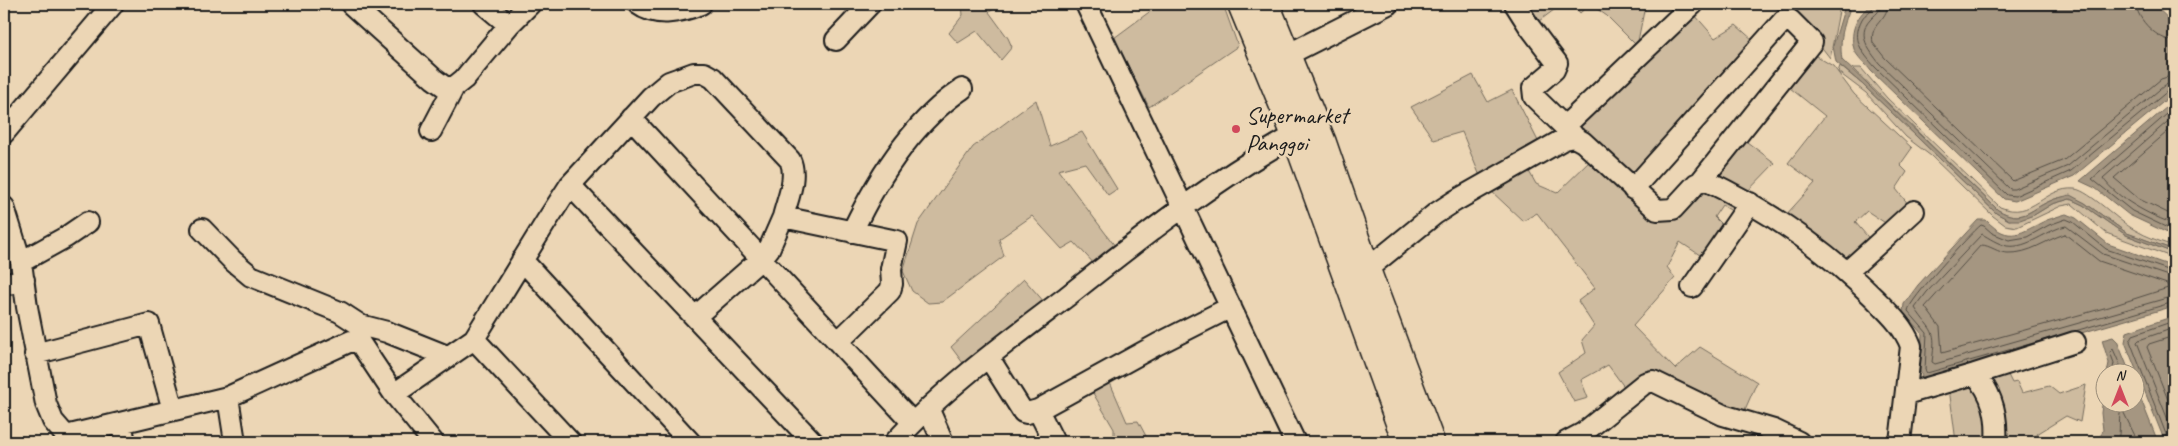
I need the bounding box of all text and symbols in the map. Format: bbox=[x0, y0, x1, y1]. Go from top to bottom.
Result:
place label: Supermarket Panggoi bbox=[1246, 100, 1351, 158]
marker: Supermarket Panggoi bbox=[1230, 123, 1242, 135]
north arrow bbox=[2096, 364, 2146, 414]
text: N bbox=[2116, 367, 2127, 384]

